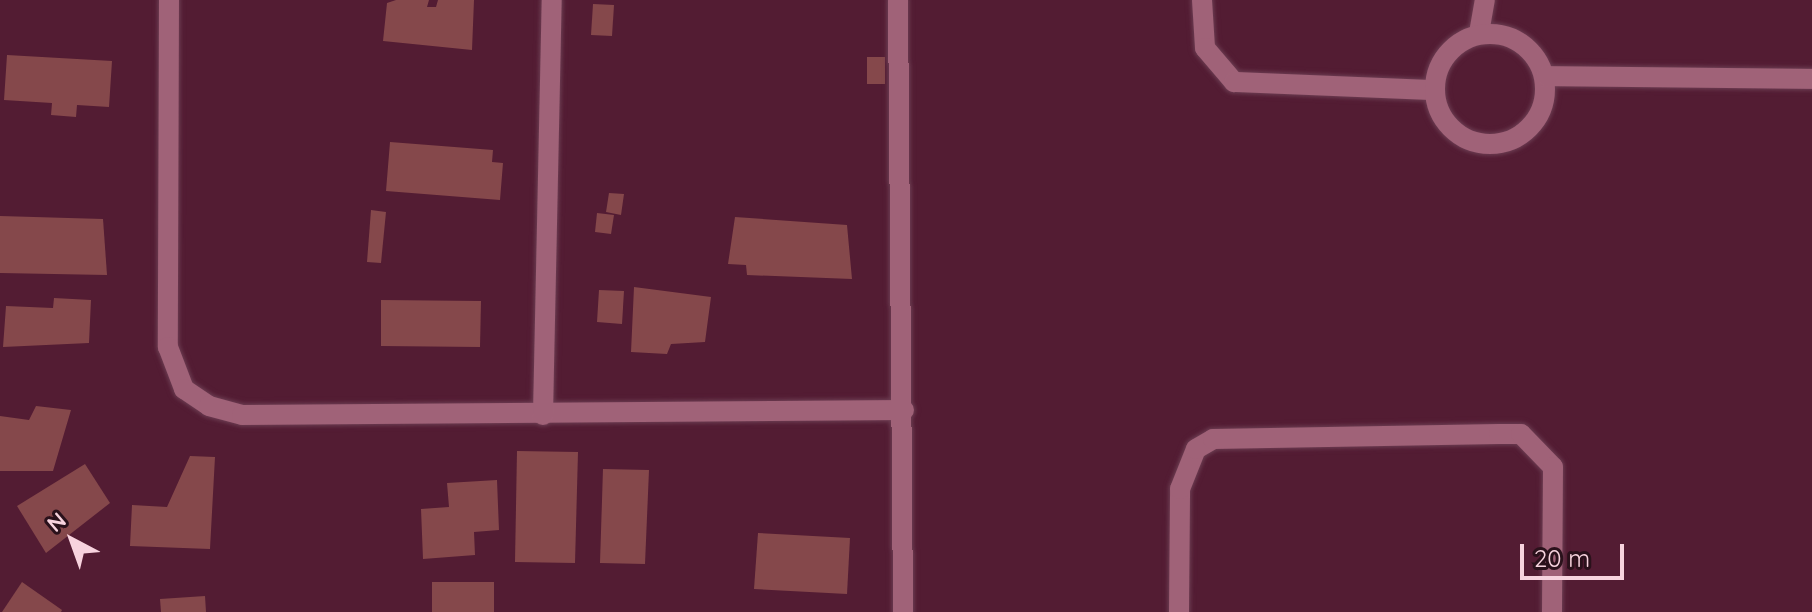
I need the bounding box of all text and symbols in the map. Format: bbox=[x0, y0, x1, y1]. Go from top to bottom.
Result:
north arrow bbox=[32, 500, 112, 580]
text: N bbox=[41, 506, 72, 538]
scale bar bbox=[1524, 528, 1628, 578]
text: 20 m bbox=[1534, 543, 1590, 573]

